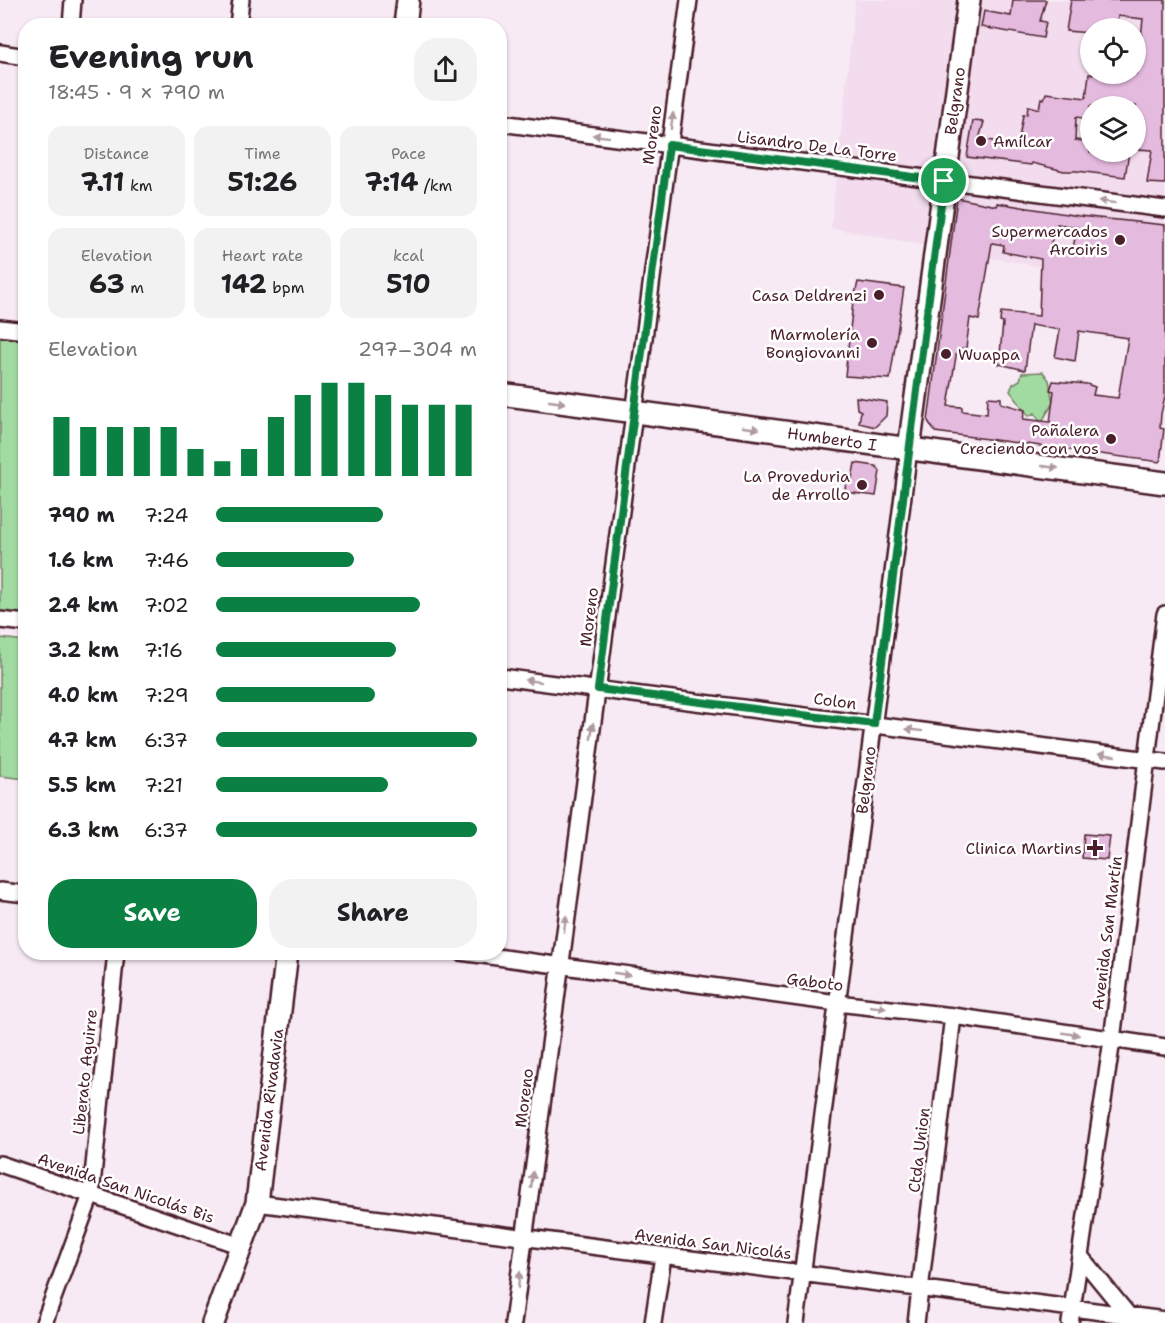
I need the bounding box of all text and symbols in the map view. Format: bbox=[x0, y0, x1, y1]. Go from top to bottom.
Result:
map controls bbox=[1080, 18, 1146, 162]
button: locate bbox=[1080, 18, 1146, 84]
text: Evening run bbox=[48, 34, 254, 79]
button: share bbox=[414, 38, 477, 101]
street label: Belgrano bbox=[940, 66, 970, 136]
text: 18:45 · 9 × 790 m bbox=[48, 79, 225, 105]
button: layers bbox=[1080, 96, 1146, 162]
street label: Moreno bbox=[637, 104, 667, 166]
one-way arrow bbox=[668, 111, 677, 130]
street label: Lisandro De La Torre bbox=[736, 126, 898, 166]
place label: Amílcar bbox=[993, 131, 1053, 152]
one-way arrow bbox=[592, 132, 611, 141]
marker: Amílcar bbox=[974, 134, 988, 148]
text: Distance bbox=[84, 143, 149, 164]
text: Time bbox=[244, 143, 281, 164]
text: Pace bbox=[391, 143, 426, 164]
pin bbox=[918, 155, 969, 206]
text: 7.11 bbox=[80, 164, 124, 199]
text: 51:26 bbox=[228, 164, 297, 199]
text: 7:14 bbox=[365, 164, 418, 199]
icon: arrive bbox=[927, 164, 960, 197]
text: km bbox=[124, 175, 153, 196]
text: /km bbox=[418, 175, 452, 196]
one-way arrow bbox=[1097, 197, 1116, 206]
place label: Supermercados Arcoiris bbox=[991, 221, 1108, 260]
marker: Supermercados Arcoiris bbox=[1113, 233, 1127, 247]
text: Elevation bbox=[81, 245, 152, 266]
text: Heart rate bbox=[222, 245, 303, 266]
text: kcal bbox=[393, 245, 424, 266]
text: 63 bbox=[89, 266, 125, 301]
text: 142 bbox=[221, 266, 267, 301]
text: 510 bbox=[386, 266, 431, 301]
text: m bbox=[125, 277, 144, 298]
text: bpm bbox=[267, 277, 304, 298]
place label: Casa Deldrenzi bbox=[752, 285, 867, 306]
marker: Casa Deldrenzi bbox=[872, 288, 886, 302]
place label: Marmolería Bongiovanni bbox=[766, 324, 860, 363]
text: Elevation bbox=[48, 336, 138, 362]
text: 297–304 m bbox=[358, 336, 477, 362]
marker: Marmolería Bongiovanni bbox=[865, 336, 879, 350]
place label: Wuappa bbox=[958, 344, 1020, 365]
marker: Wuappa bbox=[939, 347, 953, 361]
one-way arrow bbox=[548, 398, 567, 407]
place label: Pañalera Creciendo con vos bbox=[960, 420, 1099, 459]
street label: Humberto I bbox=[786, 422, 878, 456]
one-way arrow bbox=[741, 423, 760, 432]
marker: Pañalera Creciendo con vos bbox=[1104, 432, 1118, 446]
one-way arrow bbox=[1041, 463, 1060, 472]
place label: La Proveduria de Arrollo bbox=[743, 466, 850, 505]
marker: La Proveduria de Arrollo bbox=[855, 478, 869, 492]
text: 790 m bbox=[48, 502, 115, 528]
text: 7:24 bbox=[144, 502, 188, 528]
text: 1.6 km bbox=[48, 547, 114, 573]
text: 7:46 bbox=[144, 547, 189, 573]
street label: Moreno bbox=[575, 586, 603, 648]
text: 2.4 km bbox=[48, 592, 118, 618]
text: 7:02 bbox=[144, 592, 189, 618]
text: 3.2 km bbox=[48, 637, 119, 663]
text: 7:16 bbox=[144, 637, 183, 663]
one-way arrow bbox=[523, 676, 542, 685]
text: 4.0 km bbox=[48, 682, 118, 708]
text: 7:29 bbox=[144, 682, 189, 708]
street label: Colon bbox=[812, 688, 858, 714]
one-way arrow bbox=[587, 721, 596, 740]
one-way arrow bbox=[904, 725, 923, 734]
text: 4.7 km bbox=[48, 727, 116, 753]
text: 6:37 bbox=[144, 727, 188, 753]
street label: Belgrano bbox=[851, 745, 881, 815]
one-way arrow bbox=[1097, 750, 1116, 759]
text: 5.5 km bbox=[48, 772, 116, 798]
text: 7:21 bbox=[144, 772, 183, 798]
text: 6.3 km bbox=[48, 817, 119, 843]
text: 6:37 bbox=[144, 817, 188, 843]
place label: Clinica Martins bbox=[965, 838, 1082, 859]
marker: Clinica Martins bbox=[1086, 839, 1104, 857]
street label: Avenida San Martín bbox=[1087, 855, 1127, 1011]
button: Save bbox=[48, 879, 257, 948]
button: Share bbox=[269, 879, 477, 948]
one-way arrow bbox=[560, 914, 569, 933]
street label: Gaboto bbox=[785, 968, 845, 996]
one-way arrow bbox=[613, 970, 632, 979]
one-way arrow bbox=[869, 1003, 888, 1012]
street label: Liberato Aguirre bbox=[68, 1008, 102, 1136]
street label: Avenida Rivadavia bbox=[250, 1027, 288, 1173]
one-way arrow bbox=[1062, 1029, 1081, 1038]
street label: Moreno bbox=[510, 1067, 538, 1129]
street label: Ctda Union bbox=[903, 1106, 935, 1194]
street label: Avenida San Nicolás Bis bbox=[35, 1148, 217, 1228]
one-way arrow bbox=[527, 1170, 537, 1189]
street label: Avenida San Nicolás bbox=[633, 1224, 793, 1264]
one-way arrow bbox=[514, 1271, 523, 1290]

